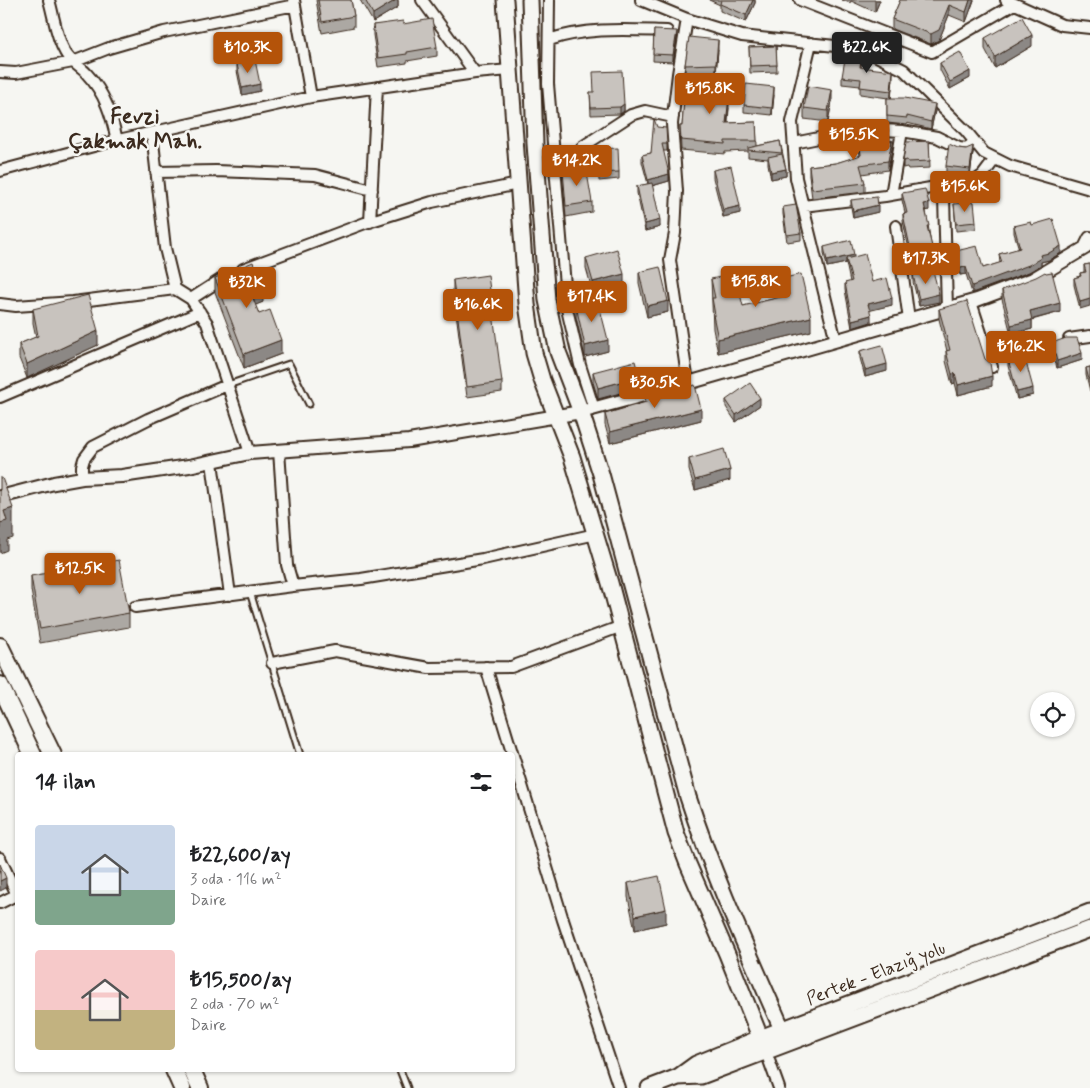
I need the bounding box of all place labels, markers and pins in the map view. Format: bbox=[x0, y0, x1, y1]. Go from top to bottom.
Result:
pin: ₺10.3K bbox=[207, 32, 289, 74]
pin: ₺22.6K bbox=[826, 32, 908, 74]
pin: ₺15.8K bbox=[669, 72, 751, 115]
pin: ₺15.5K bbox=[813, 119, 895, 161]
pin: ₺14.2K bbox=[536, 144, 618, 187]
pin: ₺15.6K bbox=[924, 170, 1006, 213]
pin: ₺17.3K bbox=[885, 242, 967, 285]
pin: ₺32K bbox=[217, 266, 277, 309]
pin: ₺15.8K bbox=[715, 266, 797, 308]
pin: ₺17.4K bbox=[551, 280, 633, 323]
pin: ₺16.6K bbox=[437, 288, 519, 331]
pin: ₺16.2K bbox=[980, 330, 1062, 373]
pin: ₺30.5K bbox=[614, 366, 696, 409]
pin: ₺12.5K bbox=[39, 552, 121, 595]

